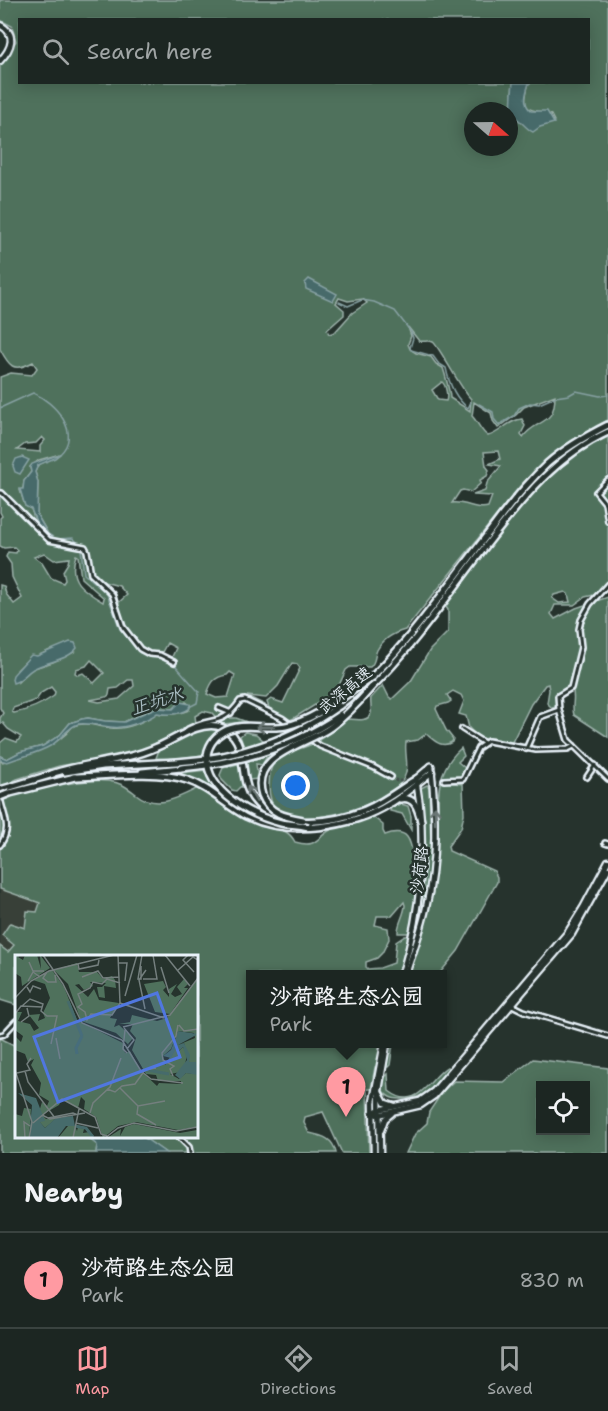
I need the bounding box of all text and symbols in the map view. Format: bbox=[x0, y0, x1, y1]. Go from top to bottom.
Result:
search box bbox=[18, 18, 590, 84]
icon: search bbox=[39, 35, 72, 68]
text: Search here bbox=[87, 37, 213, 66]
north arrow bbox=[464, 102, 518, 156]
street label: 武深高速 bbox=[314, 661, 376, 719]
water label: 正坑水 bbox=[128, 681, 187, 720]
one-way arrow bbox=[256, 721, 276, 733]
your location bbox=[281, 771, 310, 800]
one-way arrow bbox=[245, 786, 257, 803]
one-way arrow bbox=[429, 805, 441, 825]
street label: 沙荷路 bbox=[406, 845, 432, 895]
inset map bbox=[15, 955, 198, 1138]
popup bbox=[246, 970, 447, 1048]
text: 沙荷路生态公园 bbox=[269, 982, 424, 1011]
text: Park bbox=[269, 1011, 312, 1037]
pin: 1 bbox=[326, 1068, 366, 1117]
map controls bbox=[536, 1081, 590, 1135]
button: locate bbox=[536, 1081, 590, 1135]
text: Nearby bbox=[24, 1175, 123, 1210]
text: 沙荷路生态公园 bbox=[81, 1253, 235, 1282]
text: 1 bbox=[39, 1267, 48, 1293]
text: 830 m bbox=[519, 1267, 584, 1293]
text: Park bbox=[81, 1282, 124, 1308]
tab: Map bbox=[75, 1342, 110, 1399]
tab: Directions bbox=[260, 1342, 337, 1399]
tab: Saved bbox=[487, 1342, 533, 1399]

